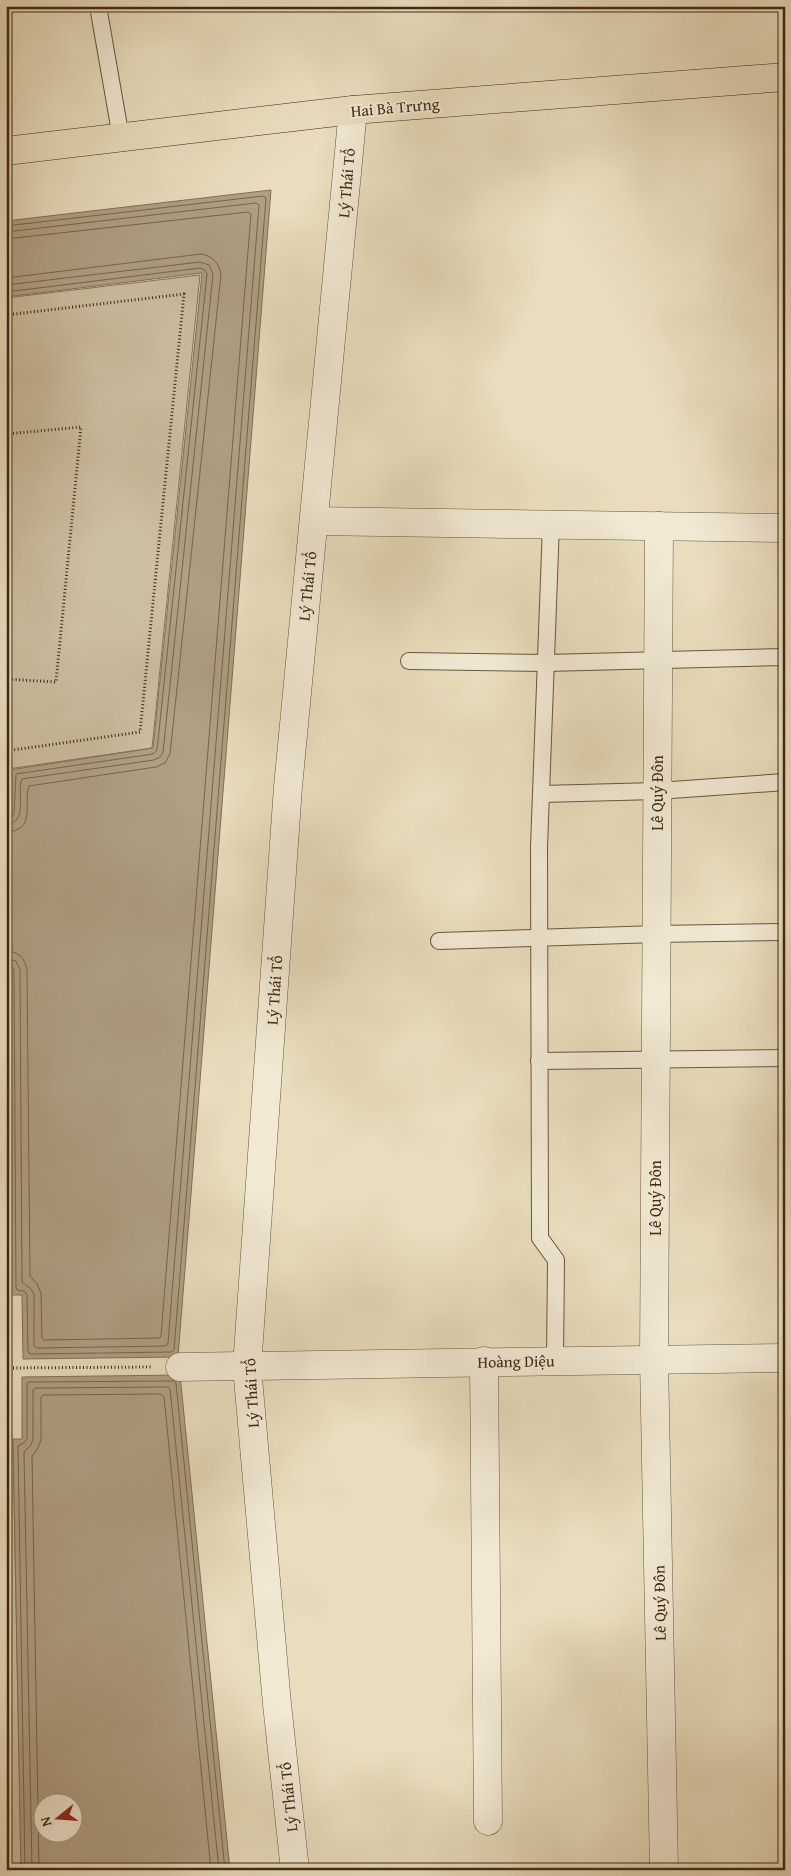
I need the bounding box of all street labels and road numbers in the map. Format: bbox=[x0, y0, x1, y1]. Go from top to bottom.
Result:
street label: Hai Bà Trưng bbox=[350, 91, 440, 123]
street label: Lý Thái Tổ bbox=[331, 147, 361, 219]
street label: Lý Thái Tổ bbox=[291, 550, 323, 622]
street label: Lê Quý Đôn bbox=[645, 755, 669, 831]
street label: Lý Thái Tổ bbox=[260, 954, 288, 1026]
street label: Lê Quý Đôn bbox=[643, 1160, 667, 1236]
street label: Hoàng Diệu bbox=[477, 1348, 555, 1374]
street label: Lý Thái Tổ bbox=[237, 1357, 265, 1429]
street label: Lê Quý Đôn bbox=[646, 1565, 672, 1641]
street label: Lý Thái Tổ bbox=[272, 1761, 304, 1833]

